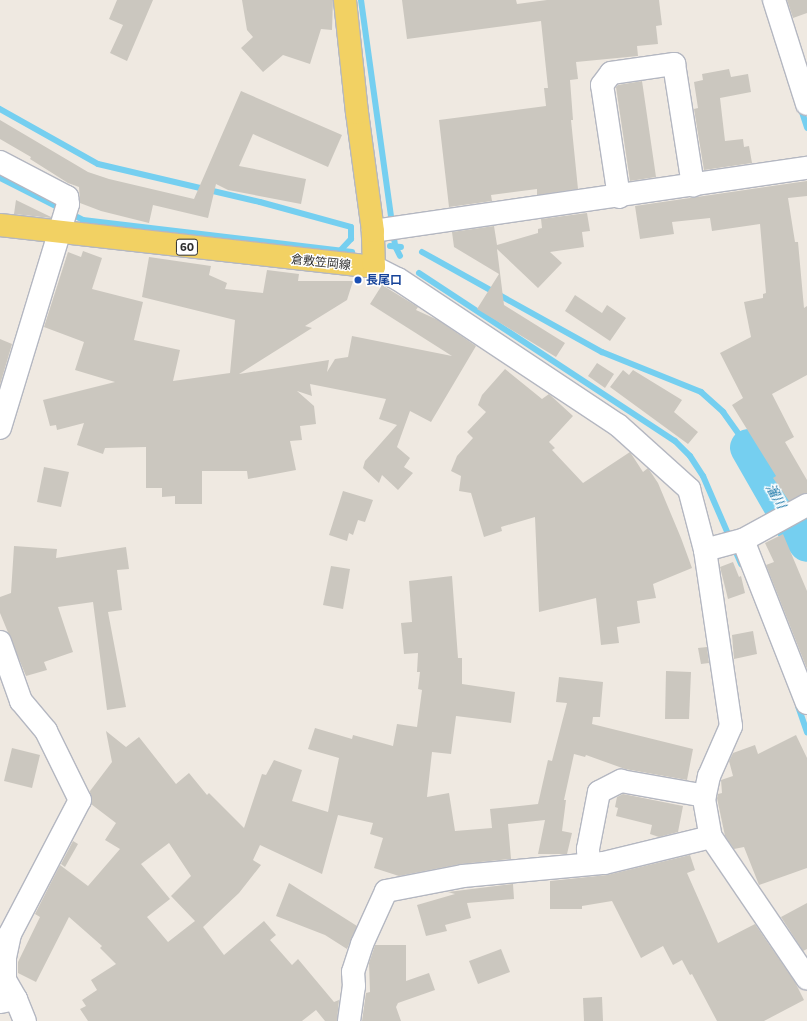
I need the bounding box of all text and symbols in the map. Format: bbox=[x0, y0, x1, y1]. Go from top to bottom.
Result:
road number: 60 bbox=[175, 238, 199, 256]
street label: 倉敷笠岡線 bbox=[290, 252, 352, 272]
place label: 長尾口 bbox=[366, 273, 402, 287]
marker: 長尾口 bbox=[353, 275, 363, 285]
water label: 溜川 bbox=[763, 481, 789, 511]

